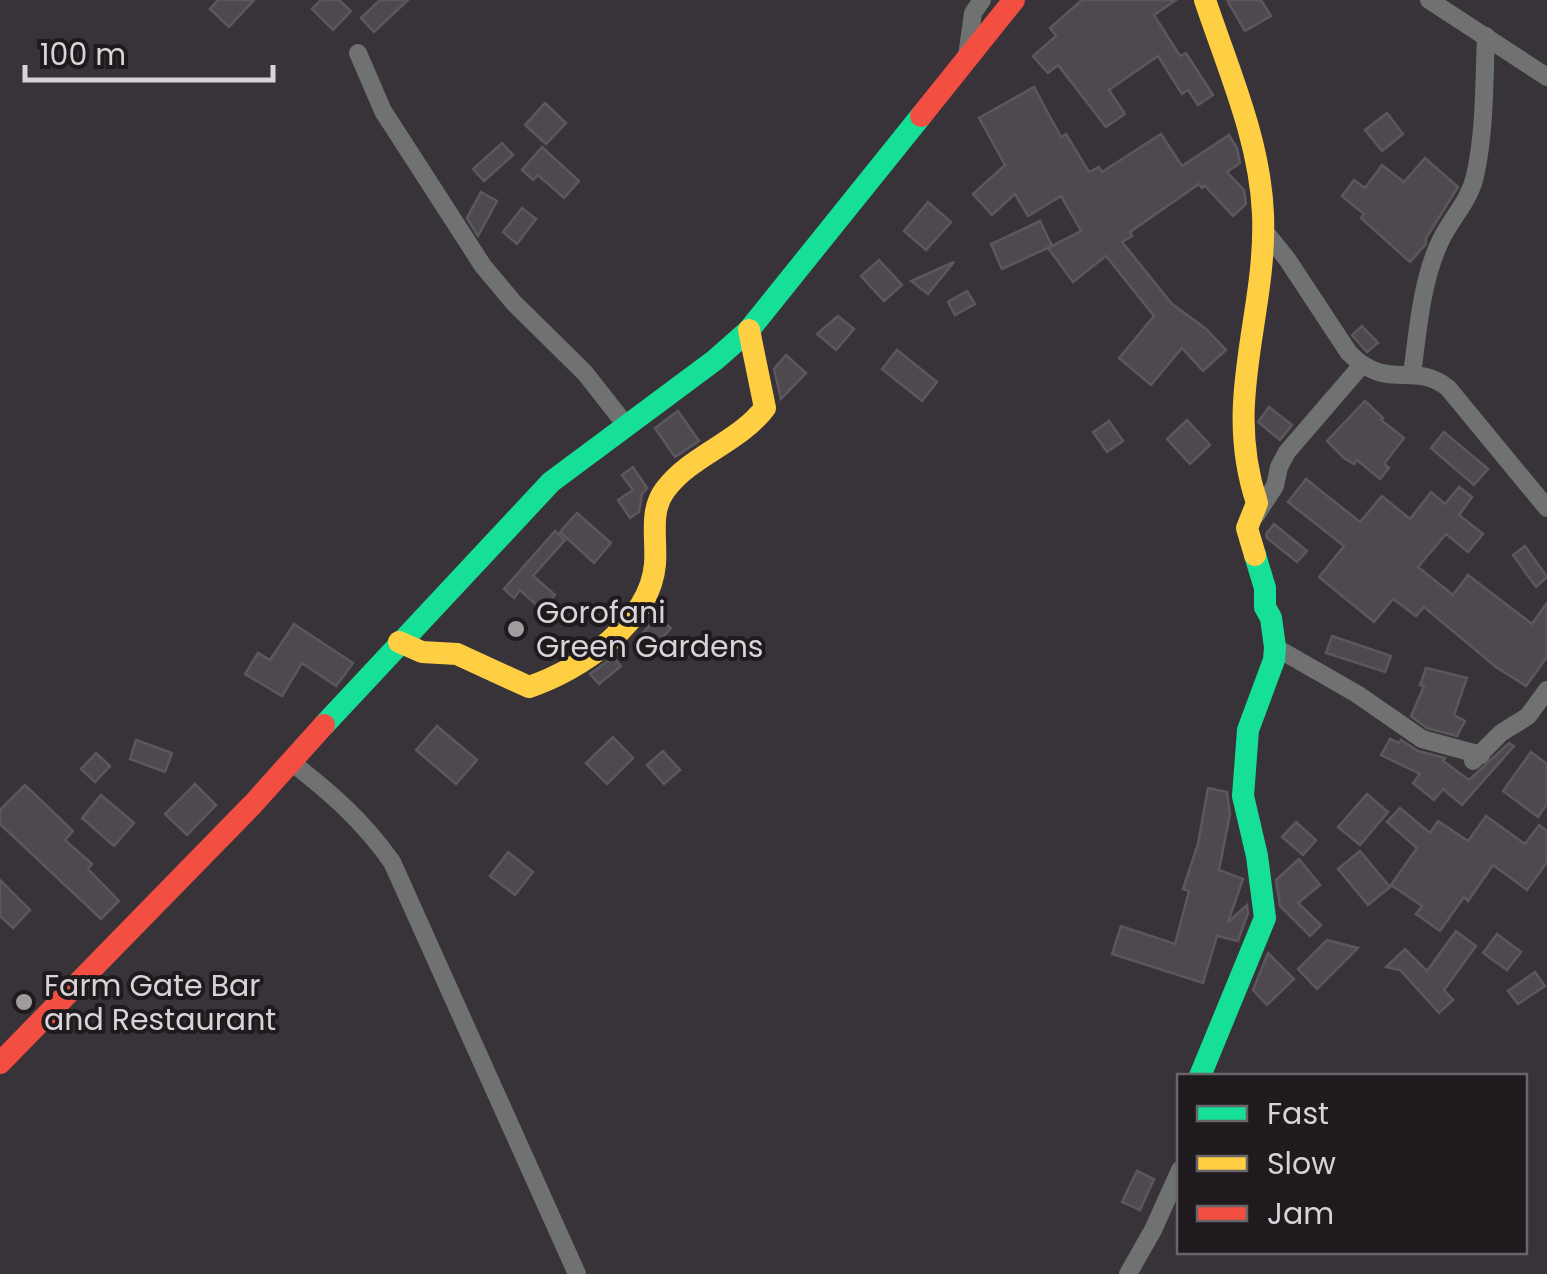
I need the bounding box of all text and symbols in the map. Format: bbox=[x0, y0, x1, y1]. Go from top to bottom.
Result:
scale bar bbox=[25, 20, 272, 82]
text: 100 m bbox=[40, 33, 126, 76]
place label: Gorofani Green Gardens bbox=[536, 591, 764, 668]
marker: Gorofani Green Gardens bbox=[505, 618, 527, 640]
place label: Farm Gate Bar and Restaurant bbox=[44, 964, 276, 1041]
marker: Farm Gate Bar and Restaurant bbox=[13, 991, 35, 1013]
legend bbox=[1177, 1074, 1527, 1254]
text: Fast bbox=[1267, 1092, 1329, 1135]
text: Slow bbox=[1267, 1142, 1336, 1185]
text: Jam bbox=[1267, 1192, 1334, 1235]

